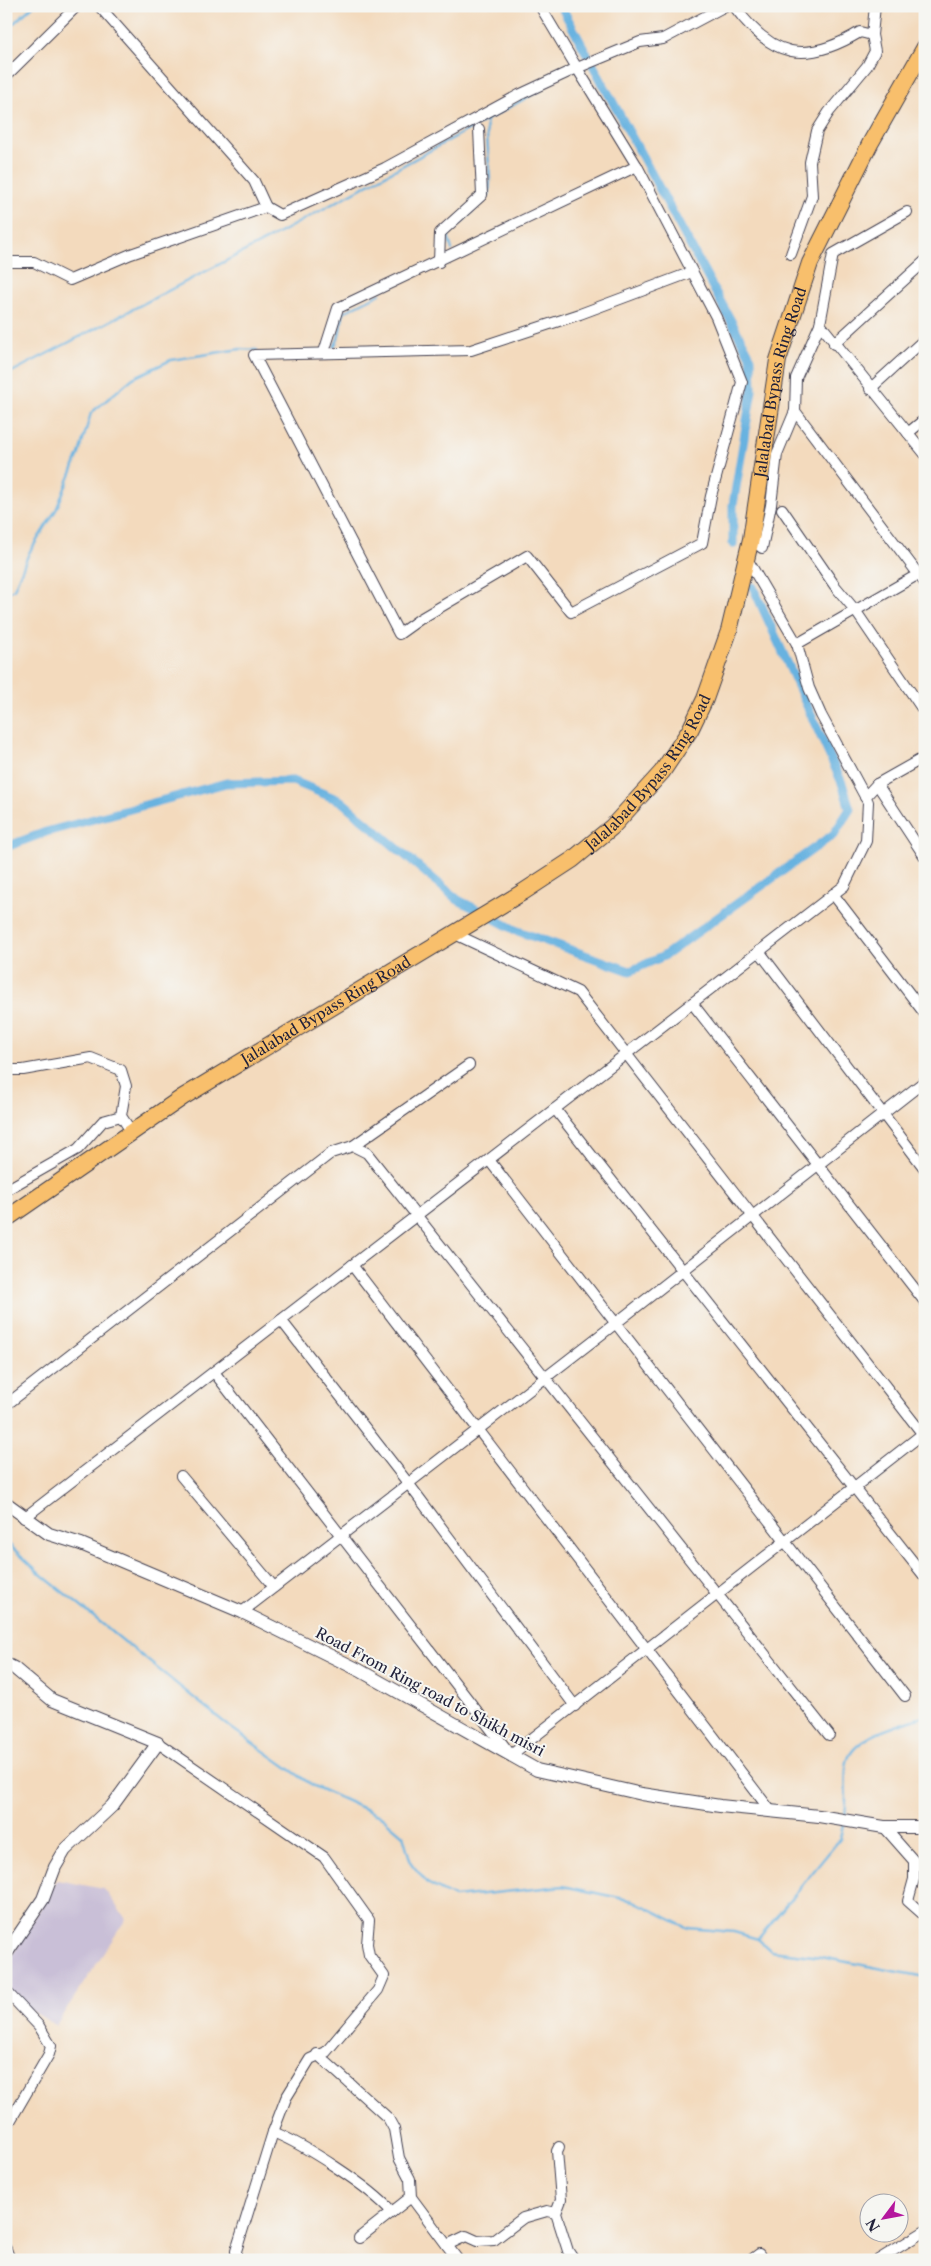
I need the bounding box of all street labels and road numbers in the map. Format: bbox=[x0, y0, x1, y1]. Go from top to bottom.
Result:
street label: Jalalabad Bypass Ring Road bbox=[750, 285, 810, 481]
street label: Jalalabad Bypass Ring Road bbox=[580, 691, 715, 855]
street label: Jalalabad Bypass Ring Road bbox=[236, 952, 414, 1070]
street label: Road From Ring road to Shikh misri bbox=[312, 1623, 548, 1760]

